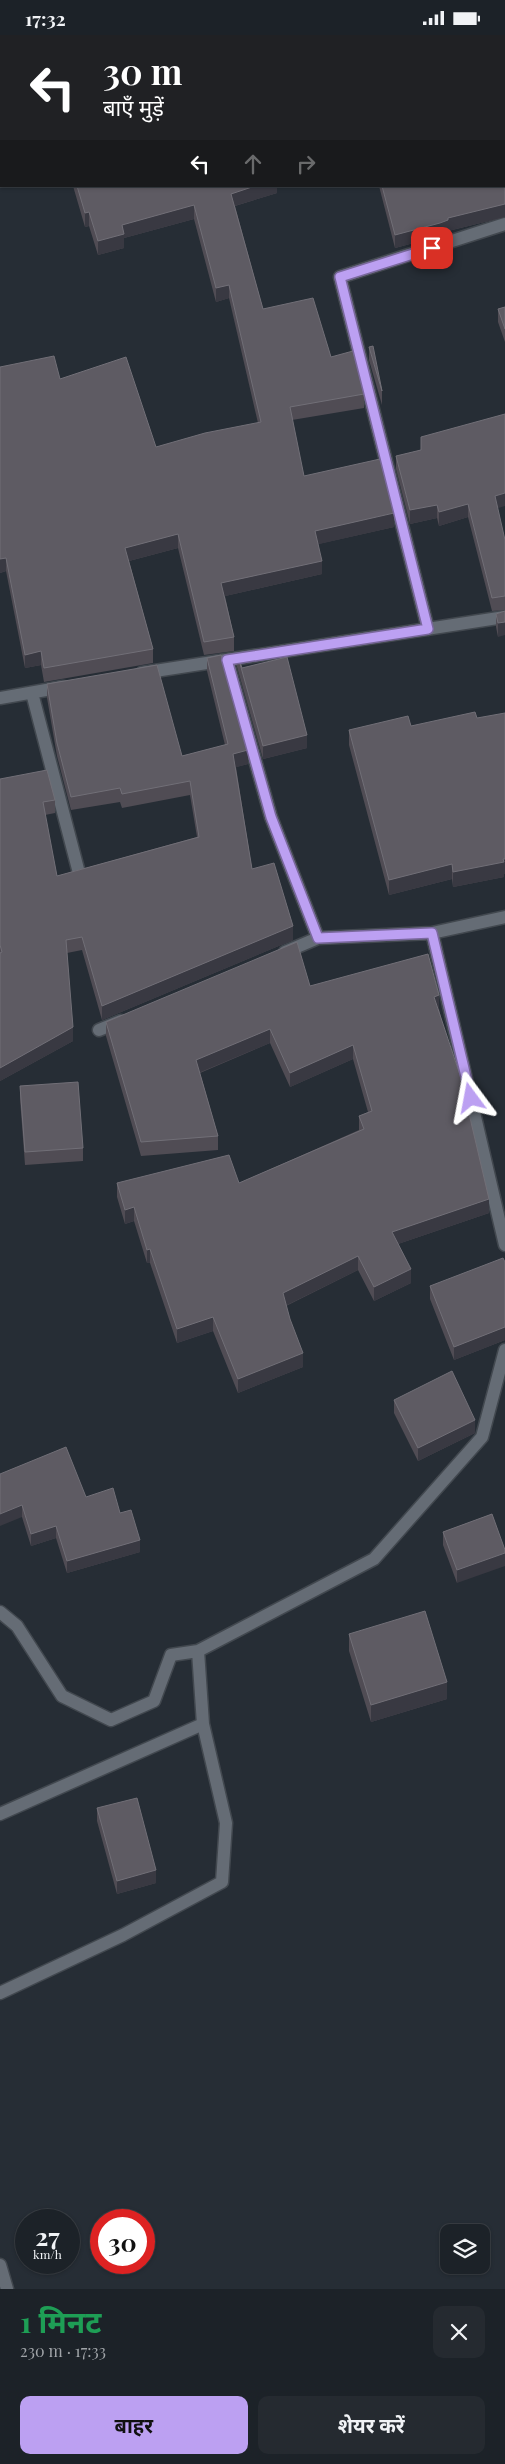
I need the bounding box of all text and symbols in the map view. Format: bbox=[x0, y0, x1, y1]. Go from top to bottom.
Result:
text: 17:32 bbox=[25, 5, 66, 31]
text: 30 m bbox=[103, 47, 183, 94]
icon: left bbox=[20, 55, 85, 120]
text: बाएँ मुड़ें bbox=[103, 92, 164, 122]
icon: left bbox=[186, 150, 214, 178]
icon: ahead bbox=[239, 150, 267, 178]
icon: right bbox=[292, 150, 320, 178]
pin bbox=[411, 227, 453, 269]
icon: arrive bbox=[418, 234, 446, 262]
position arrow bbox=[444, 1071, 496, 1123]
speed limit sign: 30 bbox=[90, 2209, 155, 2274]
text: 27 bbox=[35, 2219, 60, 2252]
map controls bbox=[440, 2224, 490, 2274]
button: layers bbox=[440, 2224, 490, 2274]
text: km/h bbox=[33, 2246, 62, 2262]
text: 1 मिनट bbox=[20, 2301, 101, 2341]
button: close bbox=[433, 2306, 485, 2358]
text: 230 m · 17:33 bbox=[20, 2340, 106, 2361]
button: बाहर bbox=[20, 2396, 248, 2454]
button: शेयर करें bbox=[258, 2396, 485, 2454]

